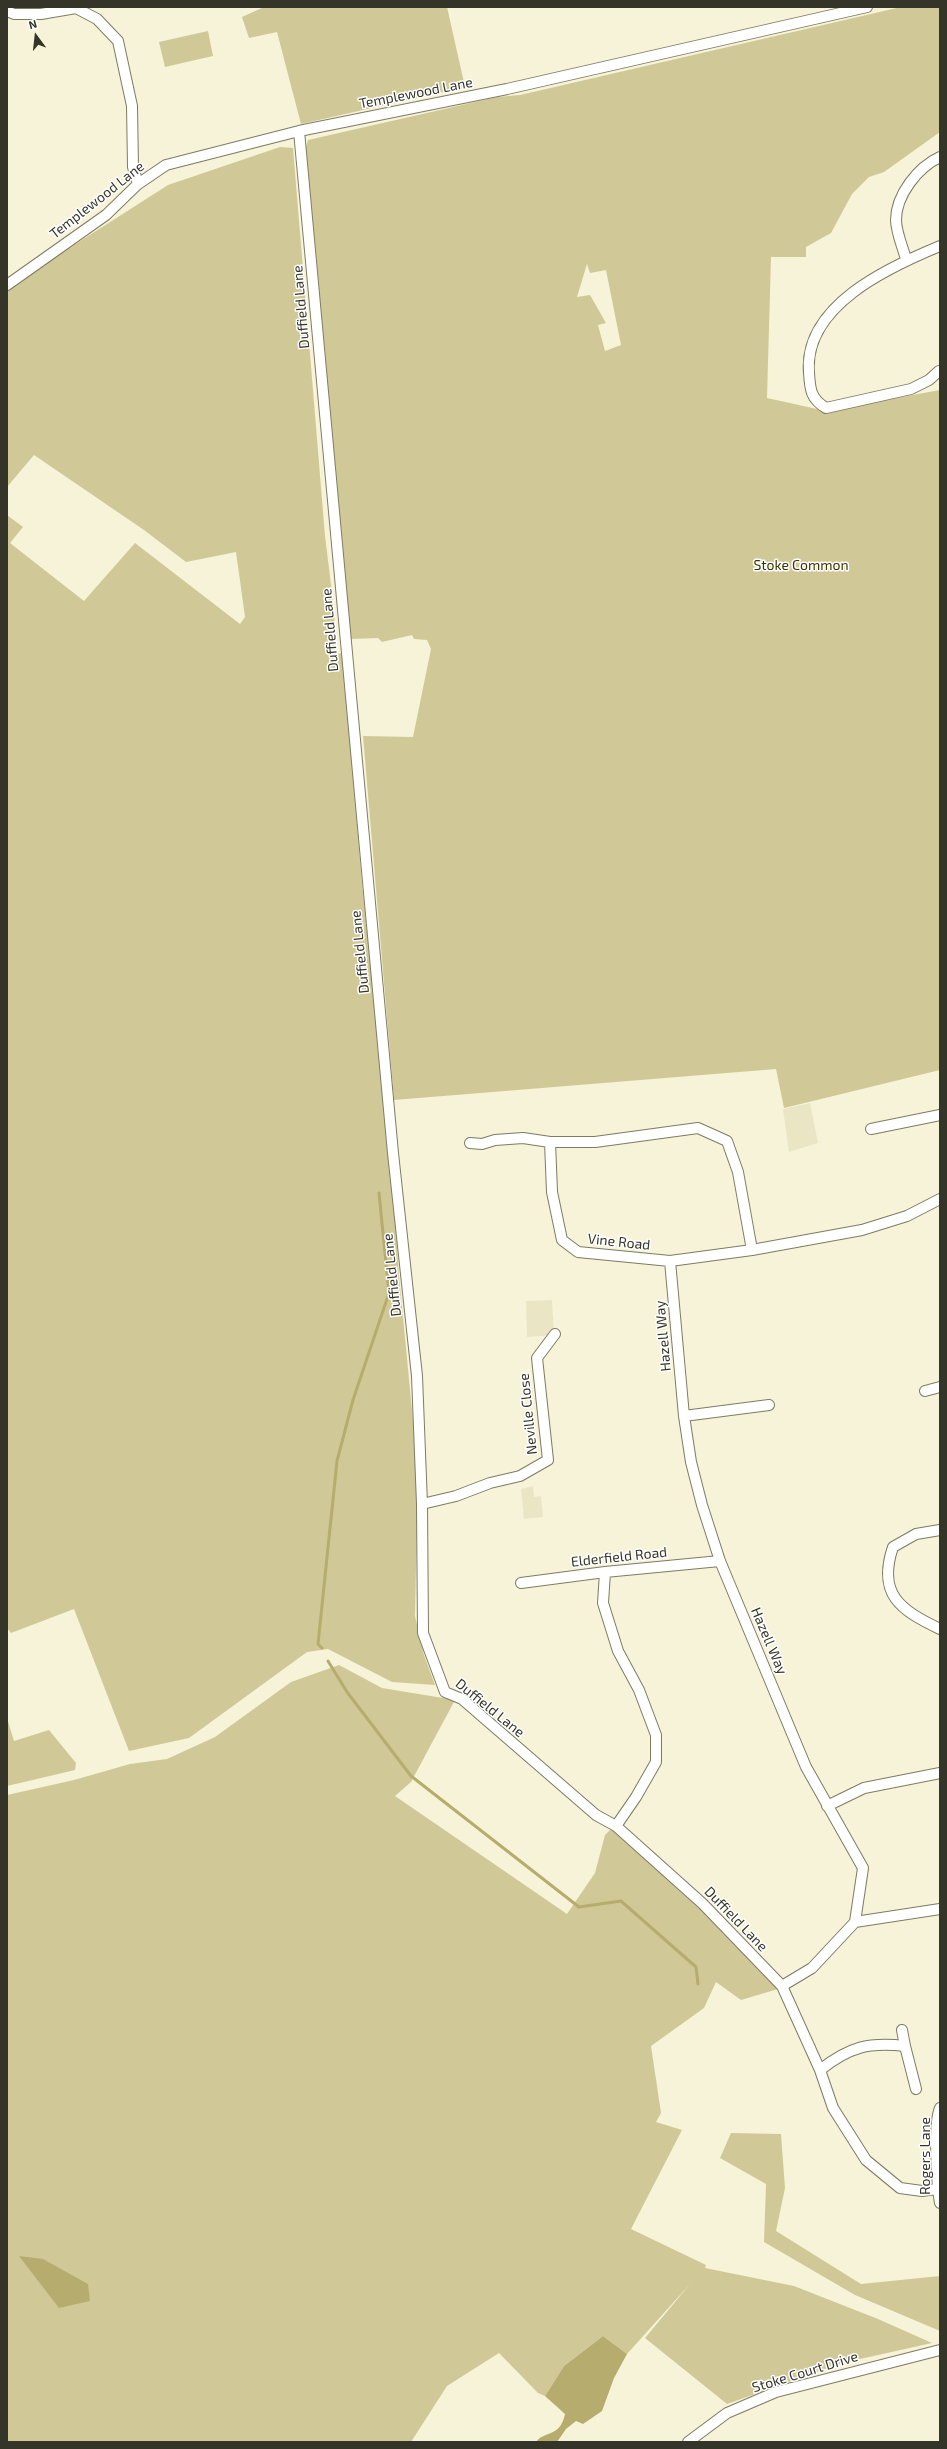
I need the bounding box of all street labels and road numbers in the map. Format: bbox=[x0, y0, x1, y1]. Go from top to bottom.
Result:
street label: Templewood Lane bbox=[358, 74, 474, 112]
street label: Templewood Lane bbox=[46, 158, 148, 242]
street label: Duffield Lane bbox=[289, 265, 313, 349]
street label: Duffield Lane bbox=[318, 588, 342, 672]
street label: Duffield Lane bbox=[347, 910, 373, 994]
street label: Vine Road bbox=[587, 1230, 651, 1254]
street label: Duffield Lane bbox=[379, 1233, 405, 1317]
street label: Hazell Way bbox=[652, 1300, 674, 1372]
street label: Neville Close bbox=[515, 1372, 541, 1456]
street label: Elderfield Road bbox=[570, 1544, 668, 1570]
street label: Hazell Way bbox=[747, 1605, 791, 1677]
street label: Duffield Lane bbox=[452, 1675, 528, 1741]
street label: Duffield Lane bbox=[701, 1883, 771, 1955]
street label: Rogers Lane bbox=[917, 2117, 933, 2195]
street label: Stoke Court Drive bbox=[750, 2348, 860, 2396]

